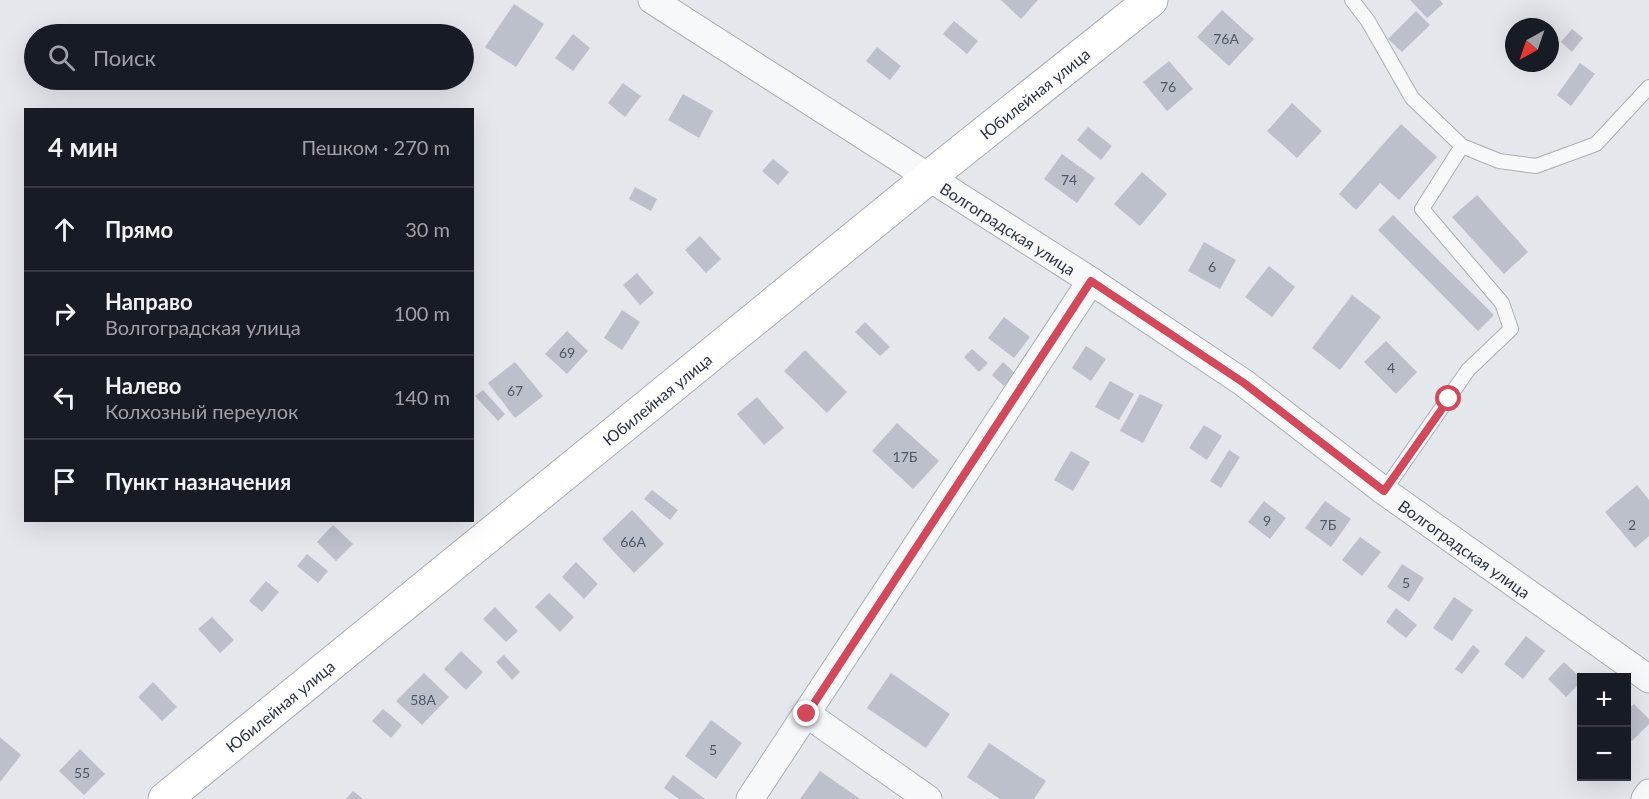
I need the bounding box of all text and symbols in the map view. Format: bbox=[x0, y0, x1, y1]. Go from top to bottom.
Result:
north arrow bbox=[1505, 18, 1559, 72]
search box bbox=[24, 24, 474, 90]
house number: 76А bbox=[1213, 30, 1239, 47]
icon: search bbox=[45, 41, 78, 74]
street label: Юбилейная улица bbox=[976, 43, 1093, 143]
text: Поиск bbox=[93, 44, 156, 71]
house number: 76 bbox=[1160, 78, 1176, 95]
text: 4 мин bbox=[48, 131, 118, 163]
text: Пешком · 270 m bbox=[301, 135, 450, 159]
house number: 74 bbox=[1061, 171, 1077, 188]
street label: Волгоградская улица bbox=[937, 178, 1079, 278]
icon: ahead bbox=[48, 213, 81, 246]
text: Прямо bbox=[105, 216, 173, 243]
text: 30 m bbox=[405, 217, 450, 241]
house number: 6 bbox=[1208, 258, 1216, 275]
text: Направо bbox=[105, 288, 193, 315]
icon: right bbox=[48, 297, 81, 330]
text: 100 m bbox=[394, 301, 450, 325]
text: Волгоградская улица bbox=[105, 315, 301, 339]
house number: 69 bbox=[559, 344, 575, 361]
street label: Юбилейная улица bbox=[598, 349, 715, 449]
house number: 4 bbox=[1387, 359, 1395, 376]
text: Налево bbox=[105, 372, 181, 399]
icon: left bbox=[48, 381, 81, 414]
house number: 67 bbox=[507, 382, 523, 399]
text: 140 m bbox=[394, 385, 450, 409]
route start bbox=[1435, 385, 1461, 411]
text: Колхозный переулок bbox=[105, 399, 298, 423]
house number: 17Б bbox=[893, 448, 918, 465]
icon: arrive bbox=[48, 465, 81, 498]
text: Пункт назначения bbox=[105, 468, 291, 495]
street label: Волгоградская улица bbox=[1395, 495, 1534, 601]
house number: 9 bbox=[1263, 512, 1271, 529]
house number: 7Б bbox=[1320, 516, 1337, 533]
house number: 2 bbox=[1628, 516, 1636, 533]
house number: 66А bbox=[620, 533, 646, 550]
house number: 5 bbox=[1402, 574, 1410, 591]
street label: Юбилейная улица bbox=[221, 656, 338, 756]
map controls bbox=[1577, 673, 1631, 781]
button: + bbox=[1577, 673, 1631, 727]
house number: 58А bbox=[410, 691, 436, 708]
route end bbox=[793, 700, 819, 726]
button: − bbox=[1577, 727, 1631, 781]
house number: 5 bbox=[709, 741, 717, 758]
house number: 55 bbox=[74, 764, 90, 781]

